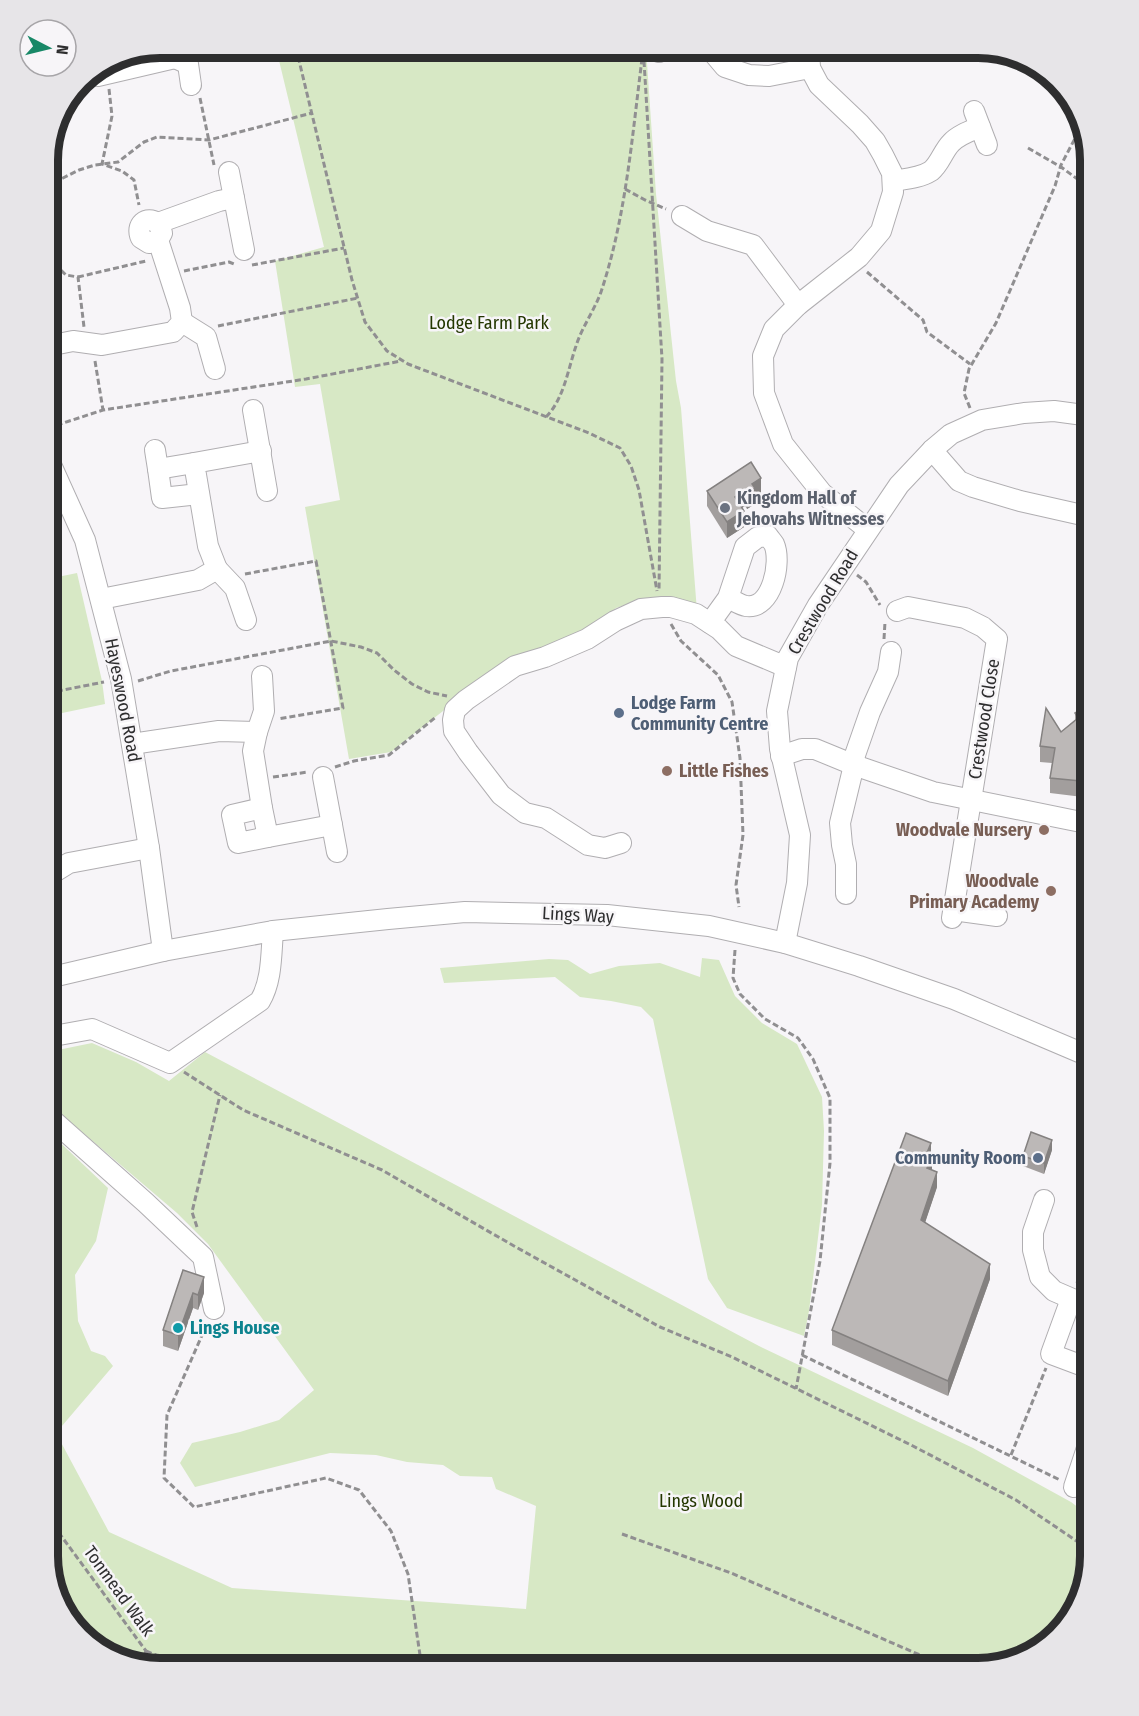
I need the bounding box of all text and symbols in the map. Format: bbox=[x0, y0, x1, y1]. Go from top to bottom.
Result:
north arrow bbox=[18, 18, 78, 78]
text: N bbox=[52, 44, 72, 56]
park label: Lodge Farm Park bbox=[429, 312, 550, 334]
place label: Kingdom Hall of Jehovahs Witnesses bbox=[736, 487, 885, 530]
marker: Kingdom Hall of Jehovahs Witnesses bbox=[718, 501, 732, 515]
street label: Crestwood Road bbox=[783, 545, 863, 659]
street label: Hayeswood Road bbox=[100, 636, 146, 764]
street label: Crestwood Close bbox=[964, 657, 1004, 781]
place label: Lodge Farm Community Centre bbox=[631, 692, 768, 735]
marker: Lodge Farm Community Centre bbox=[612, 706, 626, 720]
place label: Little Fishes bbox=[679, 760, 769, 782]
marker: Little Fishes bbox=[660, 764, 674, 778]
place label: Woodvale Nursery bbox=[896, 819, 1032, 841]
marker: Woodvale Nursery bbox=[1037, 823, 1051, 837]
place label: Woodvale Primary Academy bbox=[909, 870, 1039, 913]
marker: Woodvale Primary Academy bbox=[1044, 884, 1058, 898]
street label: Lings Way bbox=[542, 902, 614, 928]
place label: Community Room bbox=[895, 1147, 1026, 1169]
marker: Community Room bbox=[1031, 1151, 1045, 1165]
place label: Lings House bbox=[190, 1317, 280, 1339]
marker: Lings House bbox=[171, 1321, 185, 1335]
park label: Lings Wood bbox=[659, 1490, 743, 1512]
street label: Tonmead Walk bbox=[79, 1542, 159, 1641]

